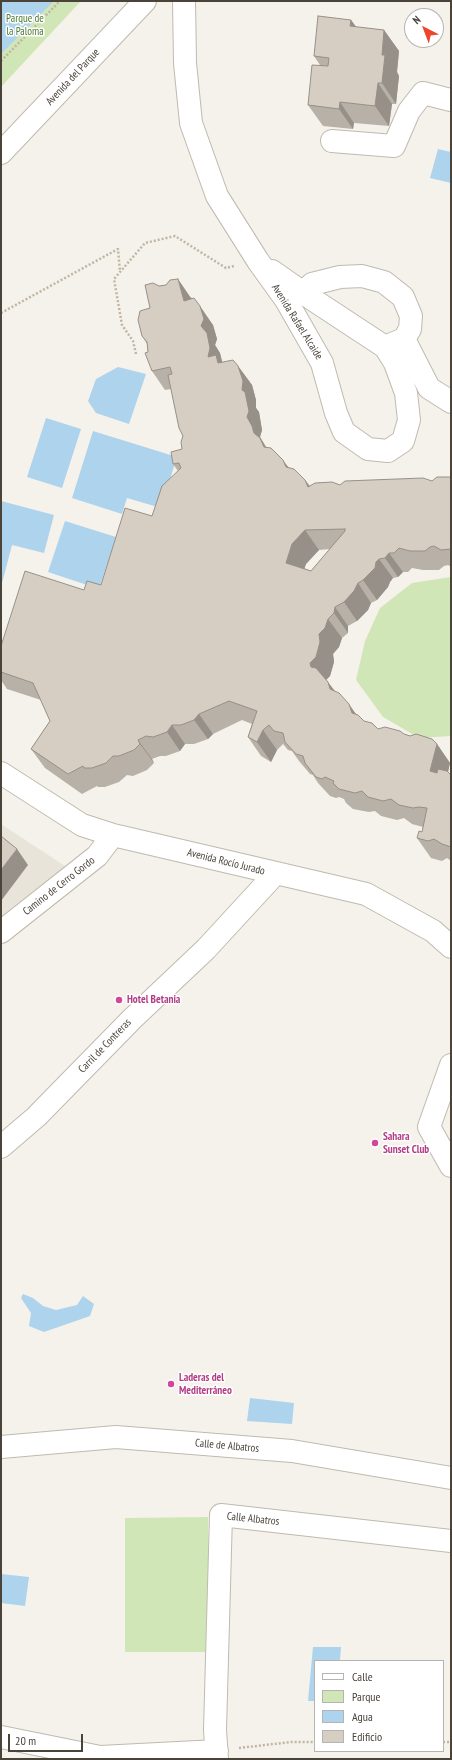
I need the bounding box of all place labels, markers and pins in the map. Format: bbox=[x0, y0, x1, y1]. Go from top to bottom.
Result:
place label: Hotel Betania bbox=[127, 993, 180, 1007]
marker: Hotel Betania bbox=[114, 995, 124, 1005]
place label: Sahara Sunset Club bbox=[383, 1130, 429, 1156]
marker: Sahara Sunset Club bbox=[370, 1138, 380, 1148]
place label: Laderas del Mediterráneo bbox=[179, 1371, 232, 1397]
marker: Laderas del Mediterráneo bbox=[166, 1379, 176, 1389]

